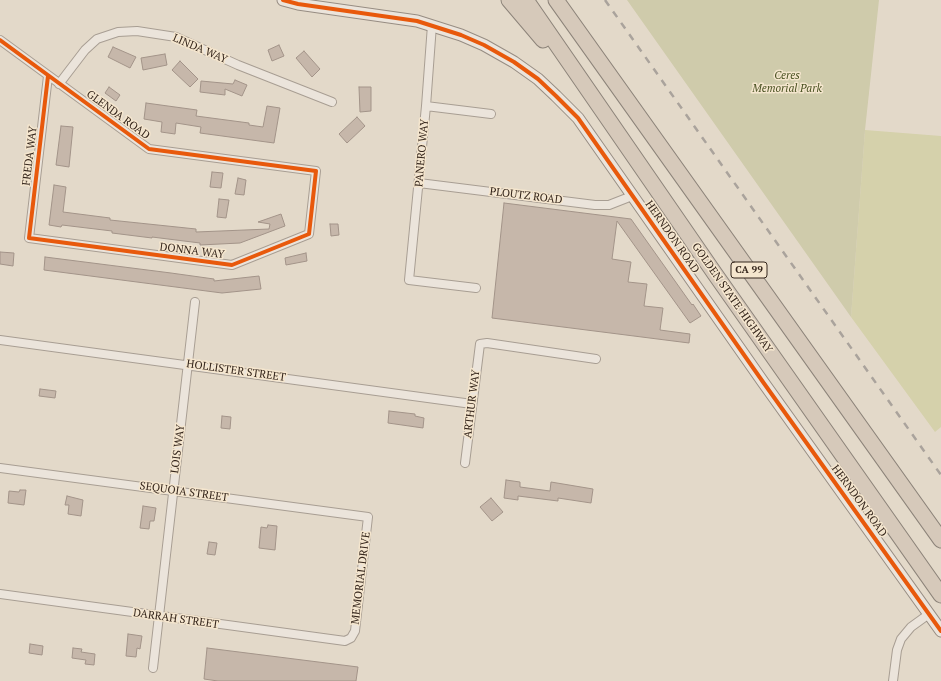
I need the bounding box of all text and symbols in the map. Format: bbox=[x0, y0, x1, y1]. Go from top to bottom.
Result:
street label: LINDA WAY bbox=[171, 32, 229, 66]
park label: Ceres Memorial Park bbox=[752, 69, 822, 95]
street label: GLENDA ROAD bbox=[84, 88, 152, 142]
street label: PANERO WAY bbox=[412, 119, 432, 187]
street label: FREDA WAY bbox=[20, 126, 40, 186]
street label: PLOUTZ ROAD bbox=[489, 185, 563, 207]
street label: HERNDON ROAD bbox=[642, 198, 702, 276]
street label: DONNA WAY bbox=[159, 240, 225, 262]
street label: GOLDEN STATE HIGHWAY bbox=[689, 240, 775, 356]
road number: CA 99 bbox=[731, 262, 767, 278]
street label: HOLLISTER STREET bbox=[185, 357, 287, 385]
street label: ARTHUR WAY bbox=[461, 369, 483, 439]
street label: LOIS WAY bbox=[168, 424, 188, 474]
street label: HERNDON ROAD bbox=[828, 462, 890, 540]
street label: SEQUOIA STREET bbox=[139, 479, 229, 505]
street label: MEMORIAL DRIVE bbox=[349, 531, 373, 625]
street label: DARRAH STREET bbox=[132, 606, 220, 632]

